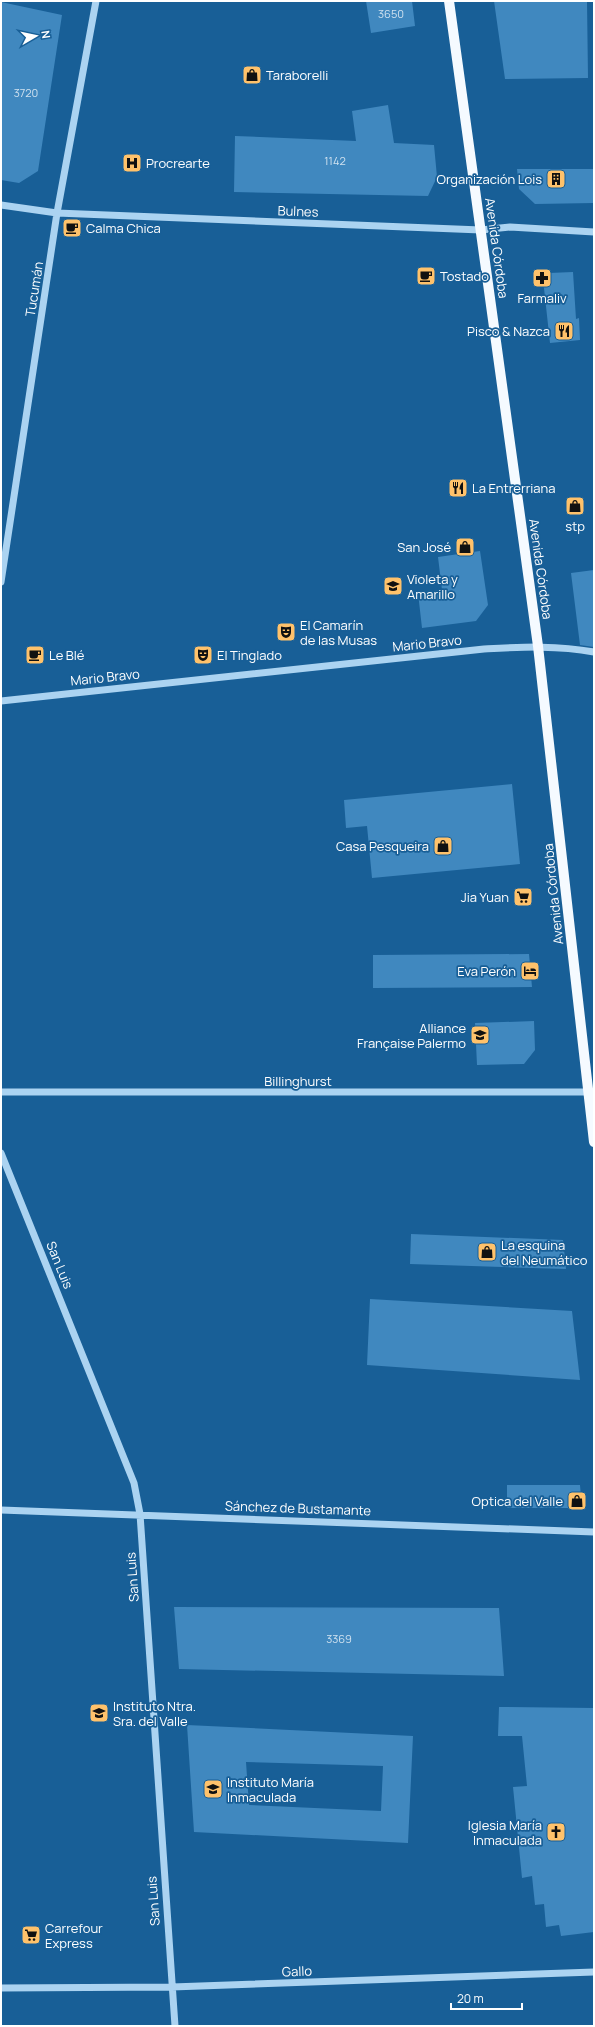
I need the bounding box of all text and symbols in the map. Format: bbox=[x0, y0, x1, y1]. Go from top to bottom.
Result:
house number: 3650 bbox=[378, 6, 404, 21]
north arrow bbox=[16, 16, 56, 56]
text: N bbox=[38, 29, 54, 40]
shop icon: Taraborelli bbox=[241, 64, 263, 86]
place label: Taraborelli bbox=[266, 66, 328, 84]
house number: 3720 bbox=[14, 85, 38, 100]
hospital icon: Procrearte bbox=[121, 152, 143, 174]
house number: 1142 bbox=[324, 153, 346, 168]
place label: Procrearte bbox=[146, 154, 210, 172]
building icon: Organización Lois bbox=[545, 168, 567, 190]
place label: Organización Lois bbox=[437, 170, 542, 188]
street label: Avenida Córdoba bbox=[481, 196, 513, 300]
street label: Bulnes bbox=[277, 201, 319, 221]
cafe icon: Calma Chica bbox=[61, 217, 83, 239]
place label: Calma Chica bbox=[86, 219, 161, 237]
street label: Tucumán bbox=[21, 260, 47, 318]
cafe icon: Tostado bbox=[415, 265, 437, 287]
place label: Tostado bbox=[440, 267, 489, 285]
pharmacy icon: Farmaliv bbox=[531, 267, 553, 289]
place label: Farmaliv bbox=[517, 289, 567, 307]
restaurant icon: Pisco & Nazca bbox=[553, 320, 575, 342]
place label: Pisco & Nazca bbox=[467, 322, 550, 340]
restaurant icon: La Entrerriana bbox=[447, 477, 469, 499]
place label: La Entrerriana bbox=[472, 479, 556, 497]
shop icon: stp bbox=[564, 495, 586, 517]
street label: Avenida Córdoba bbox=[525, 517, 557, 621]
place label: stp bbox=[565, 517, 585, 535]
shop icon: San José bbox=[454, 536, 476, 558]
place label: San José bbox=[397, 538, 451, 556]
place label: Violeta y Amarillo bbox=[407, 570, 458, 603]
school or university icon: Violeta y Amarillo bbox=[382, 575, 404, 597]
place label: El Camarín de las Musas bbox=[300, 616, 377, 649]
theatre icon: El Camarín de las Musas bbox=[275, 621, 297, 643]
street label: Mario Bravo bbox=[391, 630, 463, 656]
cafe icon: Le Blé bbox=[24, 644, 46, 666]
theatre icon: El Tinglado bbox=[192, 644, 214, 666]
place label: Le Blé bbox=[49, 646, 85, 664]
place label: El Tinglado bbox=[217, 646, 282, 664]
street label: Mario Bravo bbox=[69, 664, 141, 690]
shop icon: Casa Pesqueira bbox=[432, 835, 454, 857]
place label: Casa Pesqueira bbox=[336, 837, 429, 855]
street label: Avenida Córdoba bbox=[539, 843, 567, 945]
supermarket icon: Jia Yuan bbox=[512, 886, 534, 908]
place label: Jia Yuan bbox=[461, 888, 509, 906]
hotel icon: Eva Perón bbox=[519, 960, 541, 982]
place label: Eva Perón bbox=[457, 962, 516, 980]
place label: Alliance Française Palermo bbox=[357, 1019, 466, 1052]
school or university icon: Alliance Française Palermo bbox=[469, 1024, 491, 1046]
street label: Billinghurst bbox=[264, 1072, 332, 1090]
place label: La esquina del Neumático bbox=[501, 1236, 588, 1269]
street label: San Luis bbox=[42, 1239, 78, 1292]
shop icon: La esquina del Neumático bbox=[476, 1241, 498, 1263]
shop icon: Optica del Valle bbox=[566, 1490, 588, 1512]
place label: Optica del Valle bbox=[472, 1492, 563, 1510]
street label: Sánchez de Bustamante bbox=[225, 1496, 372, 1520]
street label: San Luis bbox=[121, 1551, 143, 1602]
house number: 3369 bbox=[326, 1631, 352, 1646]
place label: Instituto Ntra. Sra. del Valle bbox=[113, 1697, 196, 1730]
school or university icon: Instituto Ntra. Sra. del Valle bbox=[88, 1702, 110, 1724]
place label: Instituto María Inmaculada bbox=[227, 1773, 314, 1806]
school or university icon: Instituto María Inmaculada bbox=[202, 1778, 224, 1800]
place label: Iglesia María Inmaculada bbox=[468, 1816, 542, 1849]
church icon: Iglesia María Inmaculada bbox=[545, 1821, 567, 1843]
street label: San Luis bbox=[142, 1875, 164, 1926]
place label: Carrefour Express bbox=[45, 1919, 103, 1952]
supermarket icon: Carrefour Express bbox=[20, 1924, 42, 1946]
street label: Gallo bbox=[282, 1961, 313, 1981]
scale bar bbox=[451, 1985, 522, 2011]
text: 20 m bbox=[457, 1990, 484, 2007]

